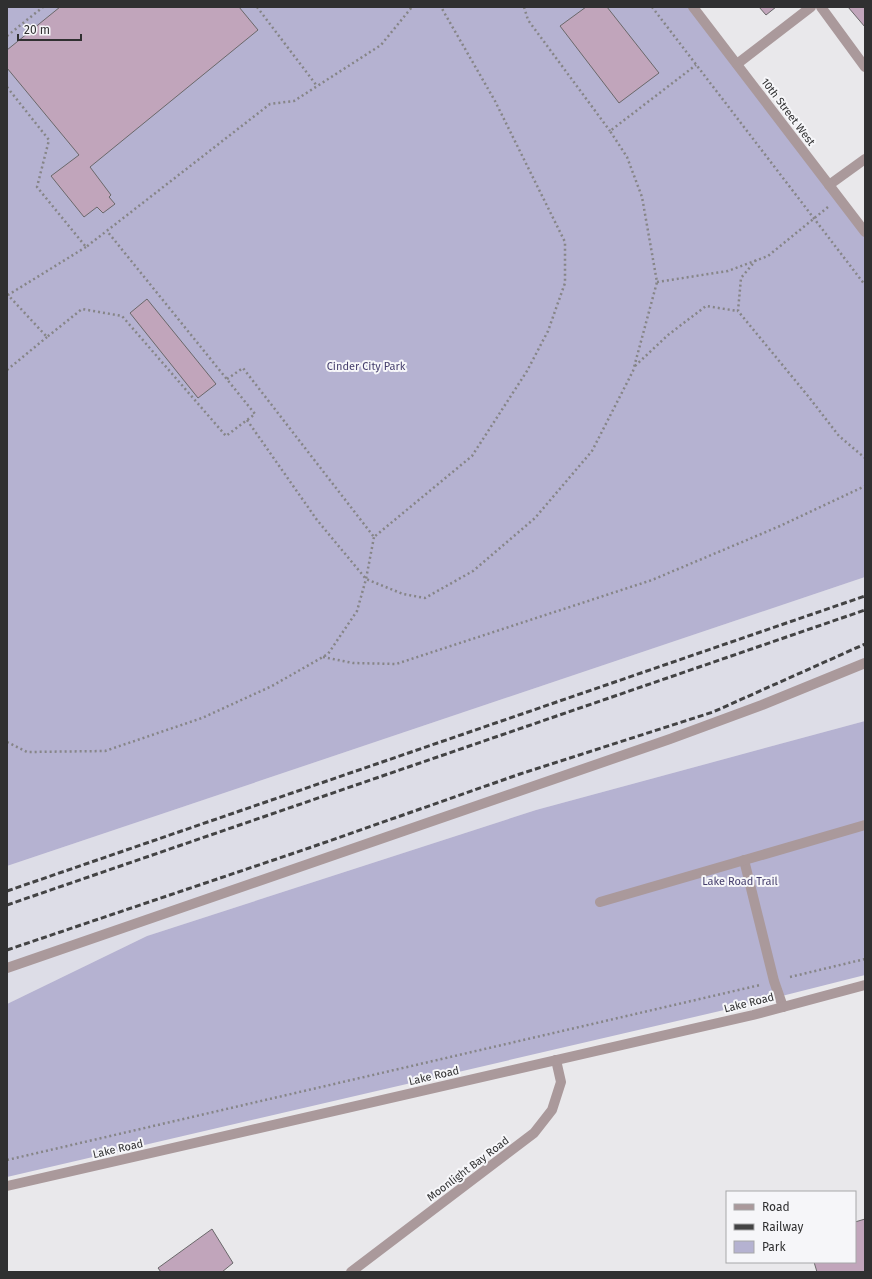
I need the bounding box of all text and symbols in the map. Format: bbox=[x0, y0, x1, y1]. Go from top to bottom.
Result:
scale bar bbox=[18, 16, 81, 42]
text: 20 m bbox=[24, 23, 50, 37]
street label: 10th Street West bbox=[758, 76, 818, 148]
park label: Cinder City Park bbox=[327, 360, 406, 373]
park label: Lake Road Trail bbox=[702, 875, 778, 888]
street label: Lake Road bbox=[723, 991, 775, 1015]
street label: Lake Road bbox=[408, 1064, 460, 1088]
street label: Moonlight Bay Road bbox=[424, 1134, 512, 1204]
street label: Lake Road bbox=[92, 1137, 144, 1161]
legend bbox=[726, 1191, 856, 1263]
text: Road bbox=[762, 1200, 790, 1214]
text: Railway bbox=[762, 1220, 803, 1234]
text: Park bbox=[762, 1240, 786, 1254]

